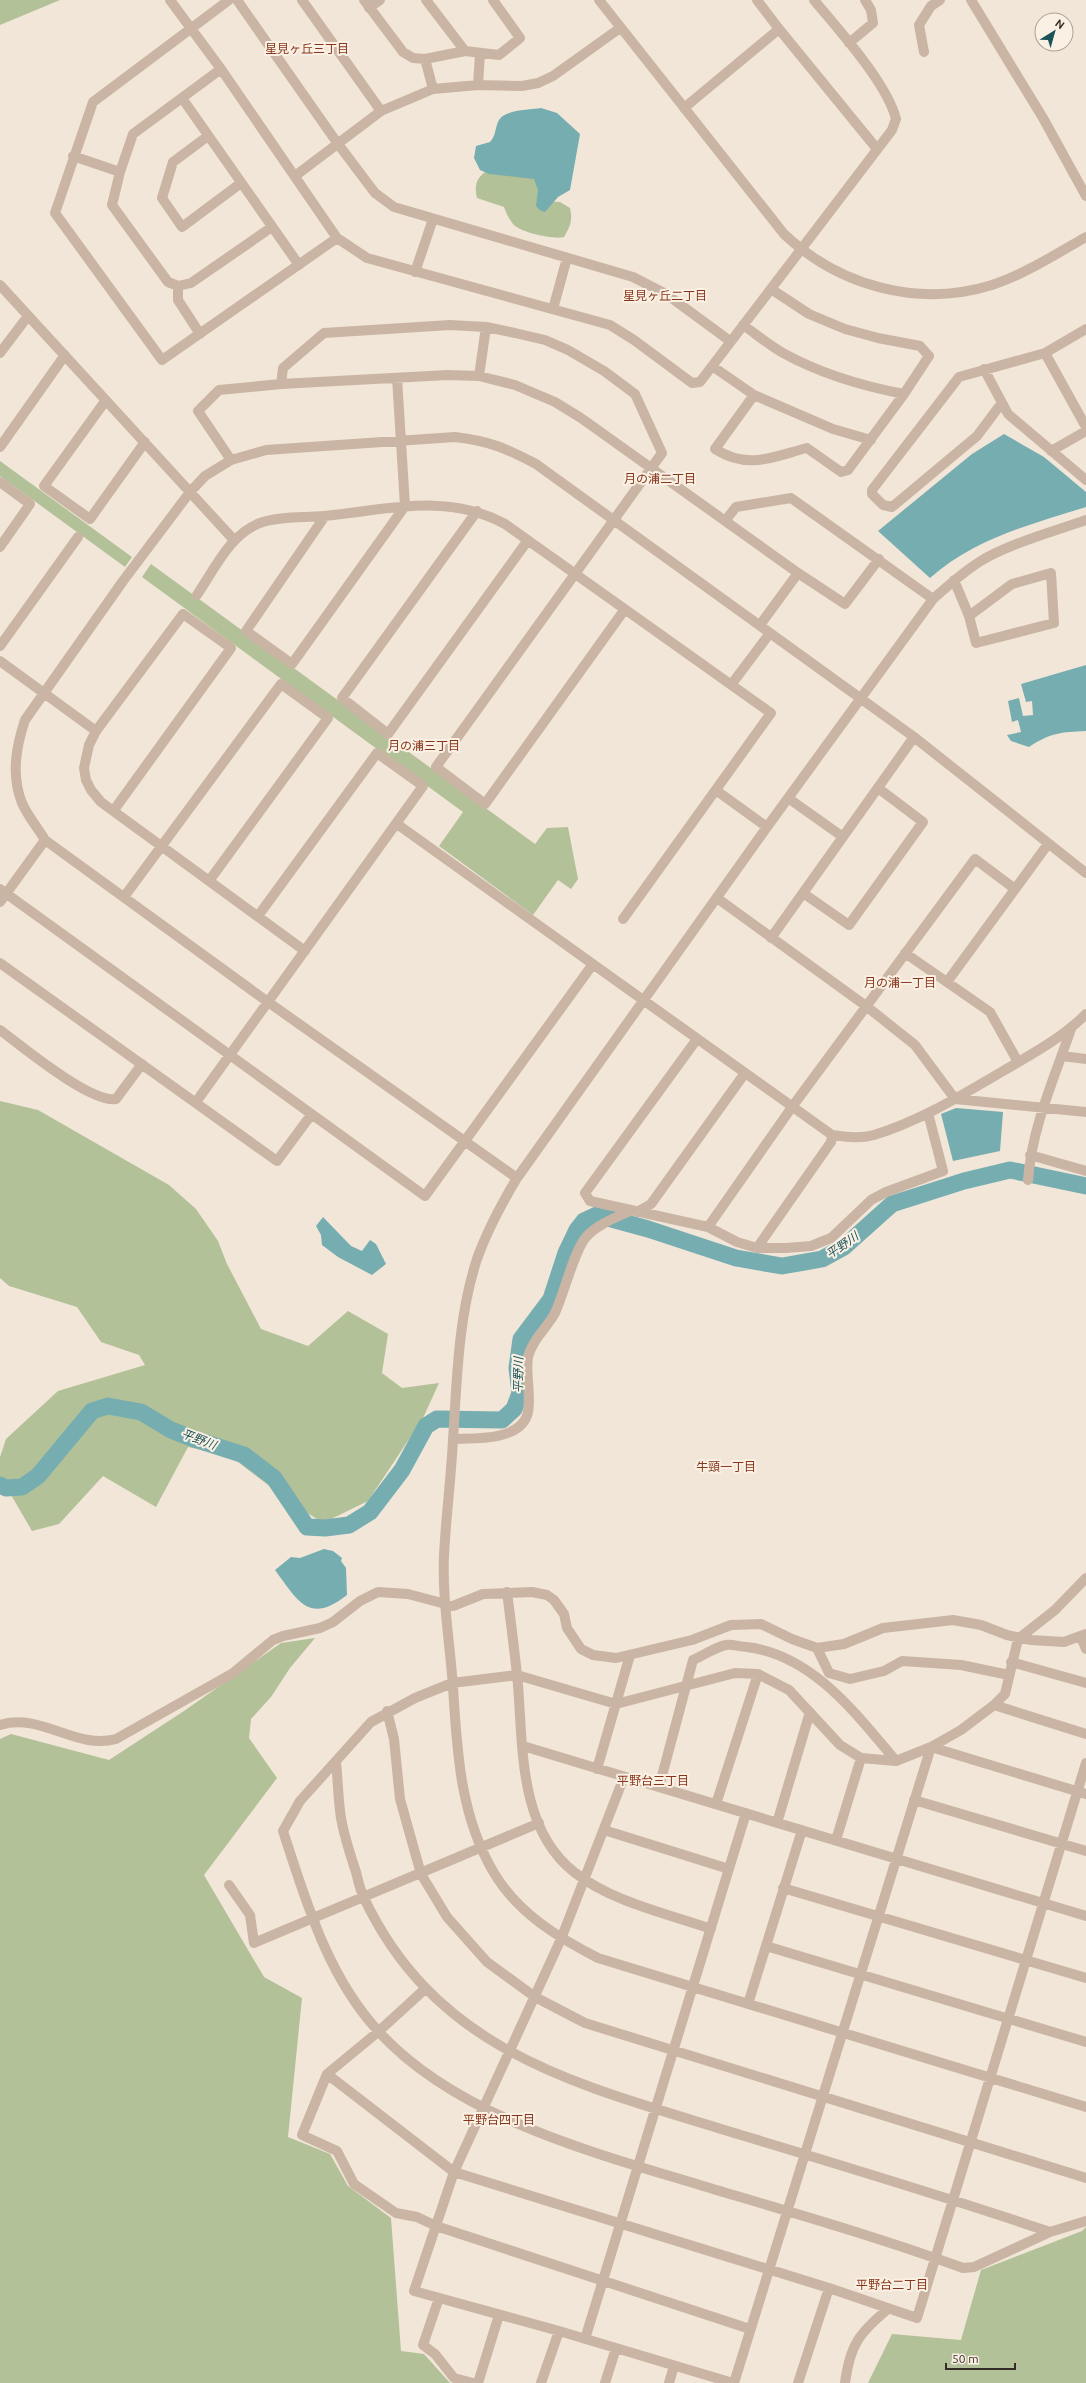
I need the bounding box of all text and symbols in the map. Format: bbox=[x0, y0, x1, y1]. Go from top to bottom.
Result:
north arrow bbox=[1034, 12, 1074, 52]
text: N bbox=[1053, 17, 1067, 31]
district label: 星見ヶ丘三丁目 bbox=[265, 42, 349, 55]
district label: 星見ヶ丘二丁目 bbox=[623, 289, 707, 302]
district label: 月の浦二丁目 bbox=[624, 472, 696, 485]
district label: 月の浦三丁目 bbox=[388, 739, 460, 752]
district label: 月の浦一丁目 bbox=[864, 976, 936, 989]
water label: 平野川 bbox=[824, 1228, 862, 1261]
water label: 平野川 bbox=[511, 1355, 525, 1393]
water label: 平野川 bbox=[180, 1426, 220, 1452]
district label: 牛頸一丁目 bbox=[696, 1460, 756, 1473]
district label: 平野台三丁目 bbox=[617, 1774, 689, 1787]
district label: 平野台四丁目 bbox=[463, 2113, 535, 2126]
district label: 平野台二丁目 bbox=[856, 2278, 928, 2291]
scale bar bbox=[946, 2345, 1015, 2371]
text: 50 m bbox=[952, 2352, 979, 2365]

